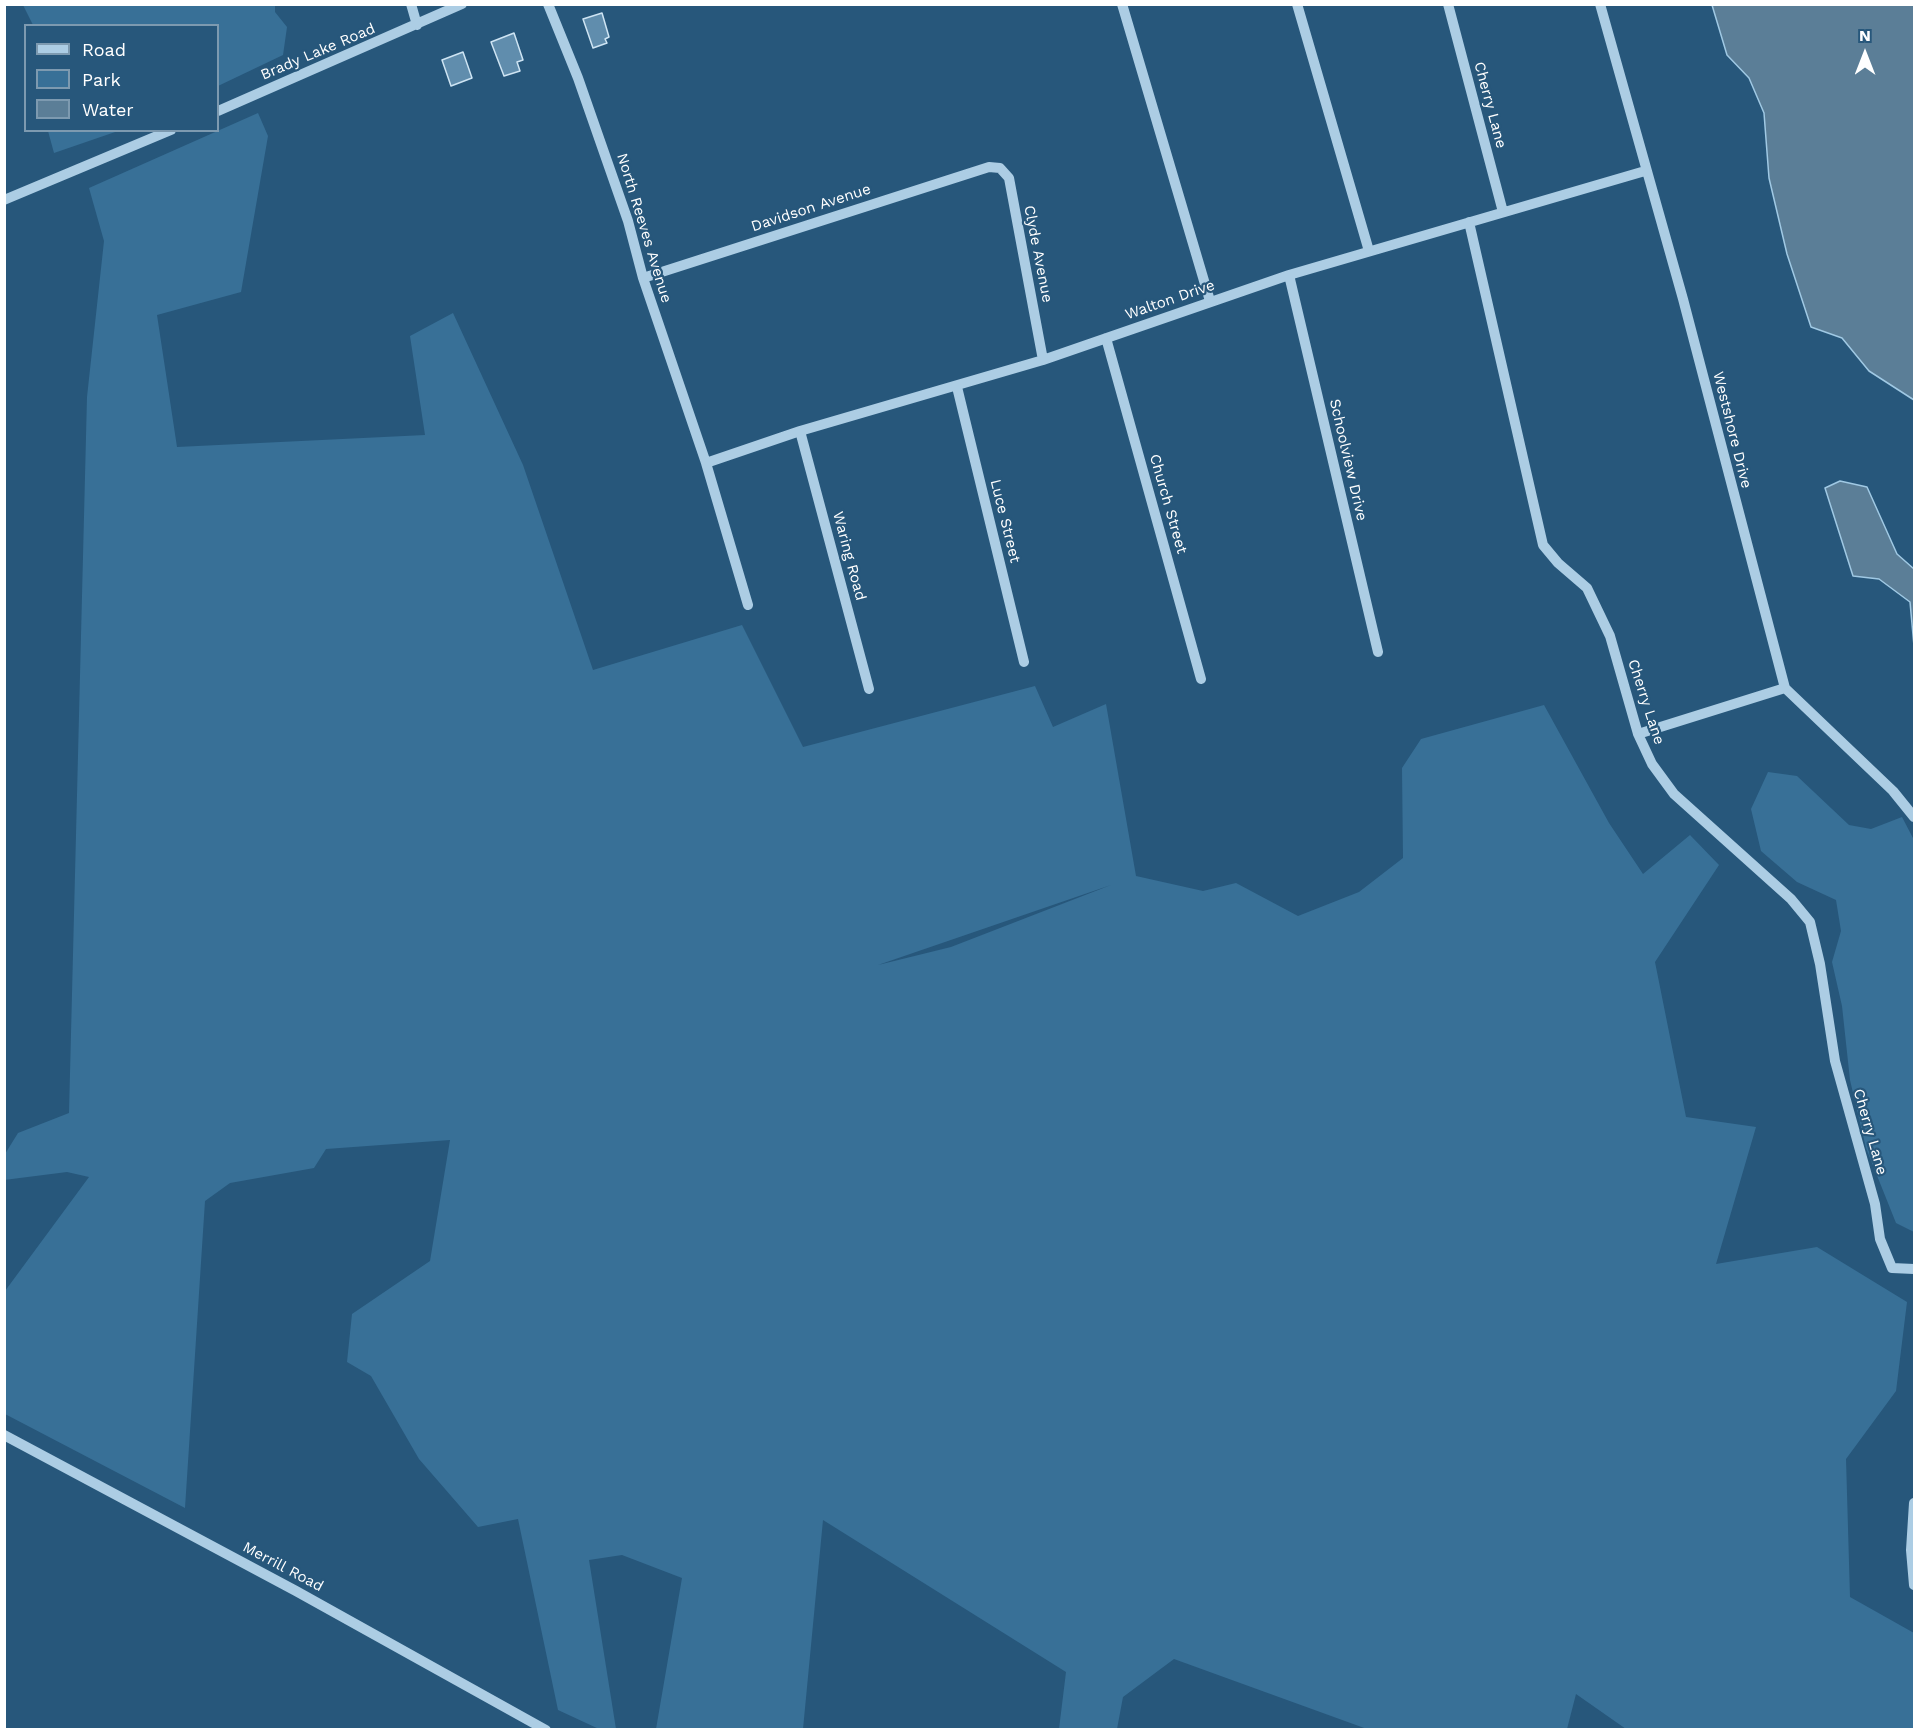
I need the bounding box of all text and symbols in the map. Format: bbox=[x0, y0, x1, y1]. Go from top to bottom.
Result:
street label: Brady Lake Road bbox=[258, 20, 378, 84]
legend bbox=[24, 24, 219, 132]
north arrow bbox=[1835, 24, 1895, 84]
text: N bbox=[1859, 26, 1871, 45]
text: Road bbox=[82, 39, 126, 60]
street label: Cherry Lane bbox=[1470, 60, 1510, 150]
text: Park bbox=[82, 69, 121, 90]
text: Water bbox=[82, 99, 134, 120]
street label: North Reeves Avenue bbox=[613, 151, 675, 305]
street label: Davidson Avenue bbox=[749, 180, 873, 236]
street label: Clyde Avenue bbox=[1020, 204, 1056, 304]
street label: Walton Drive bbox=[1123, 276, 1217, 324]
street label: Westshore Drive bbox=[1709, 370, 1755, 490]
street label: Schoolview Drive bbox=[1325, 397, 1371, 523]
street label: Church Street bbox=[1145, 452, 1191, 556]
street label: Luce Street bbox=[986, 477, 1024, 565]
street label: Waring Road bbox=[828, 510, 870, 602]
street label: Cherry Lane bbox=[1624, 657, 1668, 747]
street label: Cherry Lane bbox=[1849, 1087, 1891, 1177]
street label: Merrill Road bbox=[240, 1538, 326, 1596]

